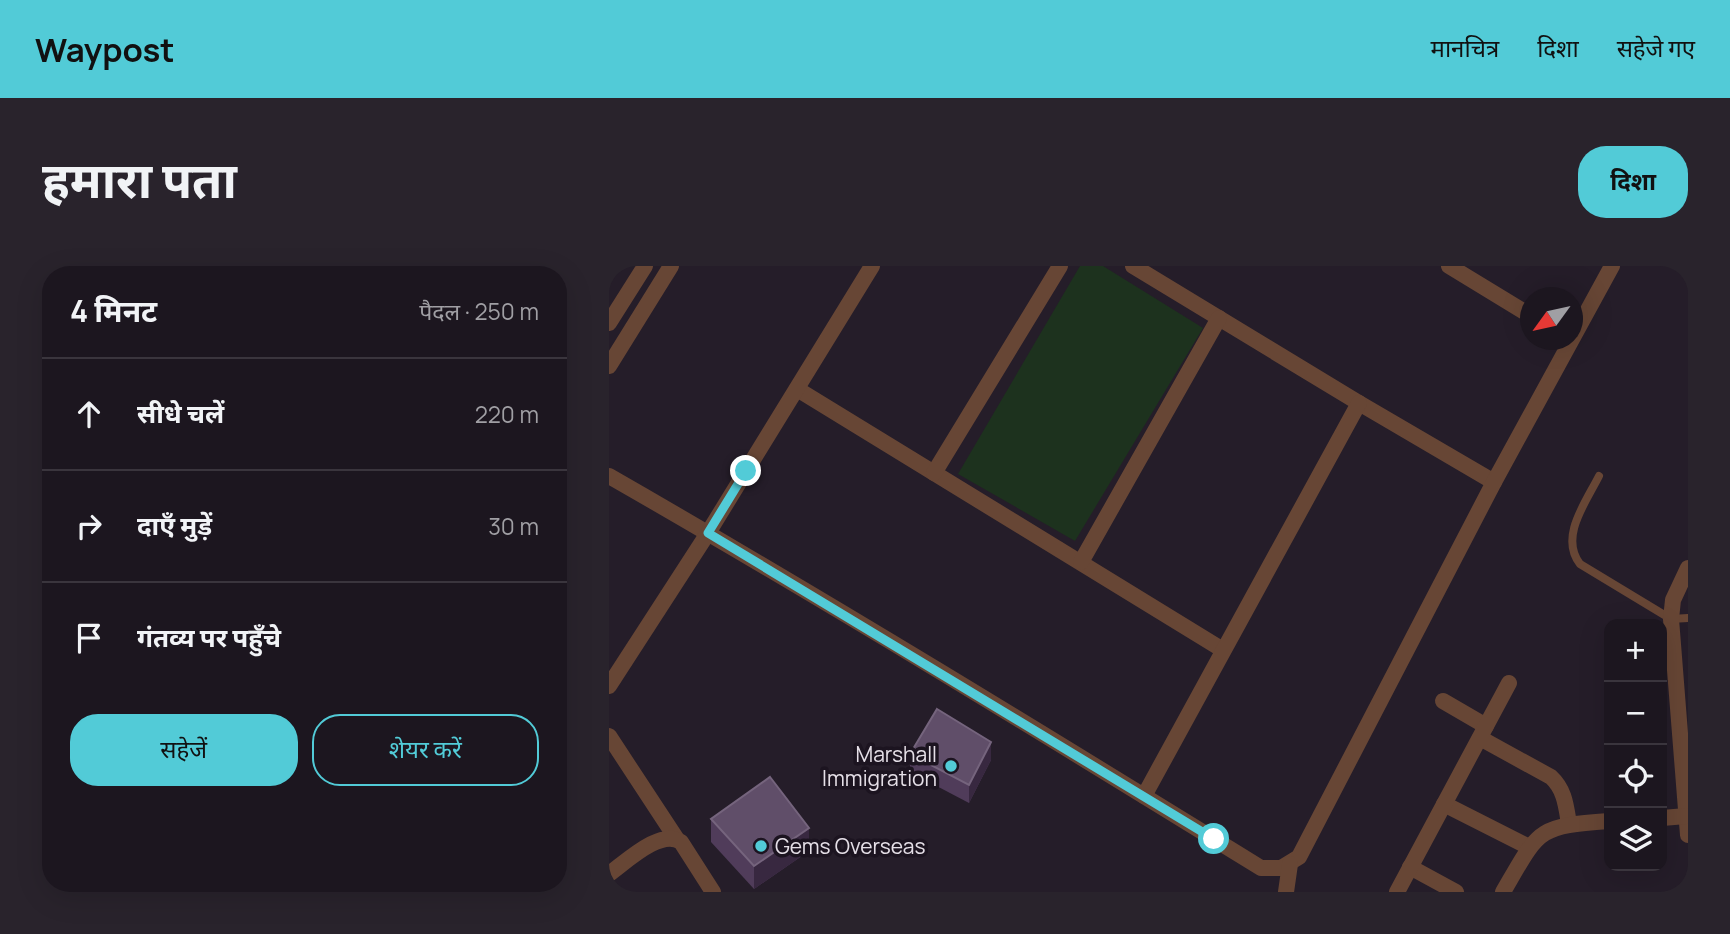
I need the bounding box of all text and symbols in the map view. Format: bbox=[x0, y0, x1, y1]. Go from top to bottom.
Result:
text: Waypost bbox=[35, 27, 175, 72]
text: मानचित्र bbox=[1431, 31, 1499, 64]
text: दिशा bbox=[1537, 31, 1579, 64]
text: सहेजे गए bbox=[1617, 31, 1695, 64]
text: हमारा पता bbox=[42, 146, 237, 213]
button: दिशा bbox=[1578, 146, 1688, 218]
north arrow bbox=[1520, 287, 1583, 350]
text: 4 मिनट bbox=[70, 290, 157, 331]
text: पैदल · 250 m bbox=[419, 295, 539, 327]
icon: ahead bbox=[70, 395, 108, 433]
text: सीधे चलें bbox=[137, 395, 224, 431]
text: 220 m bbox=[475, 398, 539, 430]
route end bbox=[730, 455, 761, 486]
icon: right bbox=[70, 507, 108, 545]
text: दाएँ मुड़ें bbox=[137, 507, 212, 543]
text: 30 m bbox=[488, 510, 539, 542]
icon: arrive bbox=[70, 619, 108, 657]
text: गंतव्य पर पहुँचे bbox=[137, 619, 281, 655]
map controls bbox=[1604, 619, 1667, 871]
button: + bbox=[1604, 619, 1667, 682]
button: − bbox=[1604, 682, 1667, 745]
button: सहेजें bbox=[70, 714, 298, 786]
button: शेयर करें bbox=[312, 714, 539, 786]
place label: Marshall Immigration bbox=[822, 740, 937, 792]
button: locate bbox=[1604, 745, 1667, 808]
marker: Marshall Immigration bbox=[943, 758, 959, 774]
button: layers bbox=[1604, 808, 1667, 871]
route start bbox=[1198, 823, 1229, 854]
place label: Gems Overseas bbox=[775, 832, 925, 860]
marker: Gems Overseas bbox=[753, 838, 769, 854]

